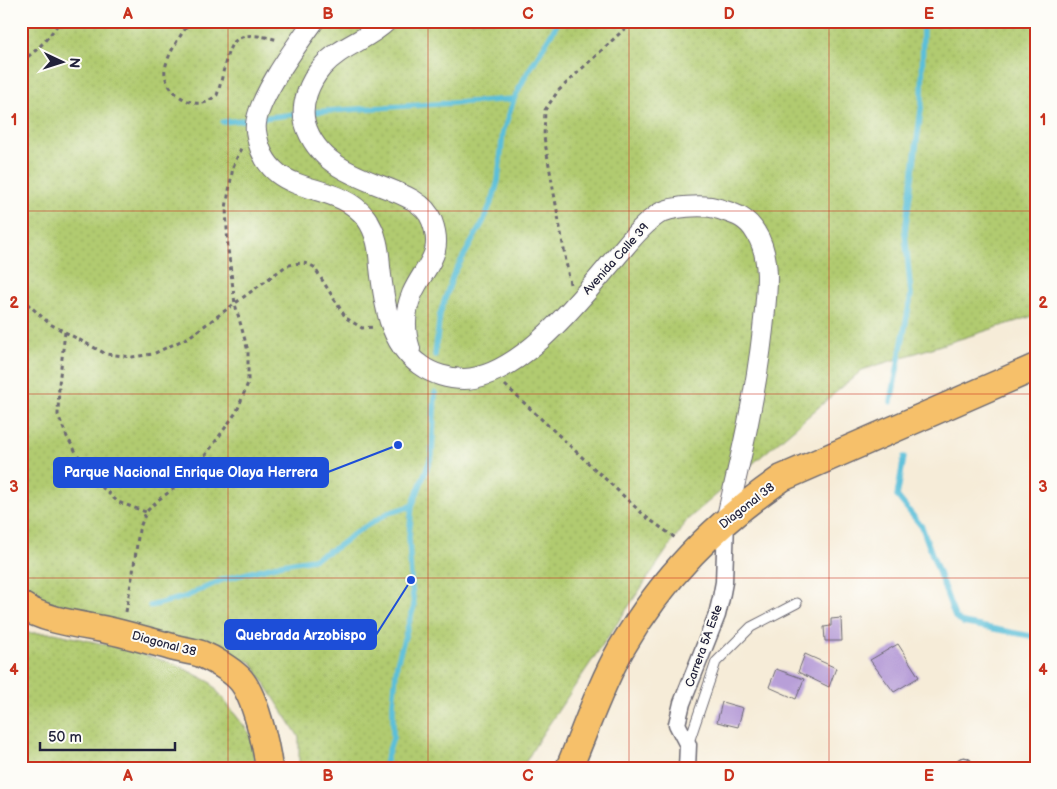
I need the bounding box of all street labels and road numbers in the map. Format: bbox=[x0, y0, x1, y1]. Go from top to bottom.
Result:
street label: Avenida Calle 39 bbox=[580, 220, 652, 298]
street label: Diagonal 38 bbox=[716, 480, 778, 532]
street label: Carrera 5A Este bbox=[682, 603, 726, 689]
street label: Diagonal 38 bbox=[130, 628, 198, 660]

